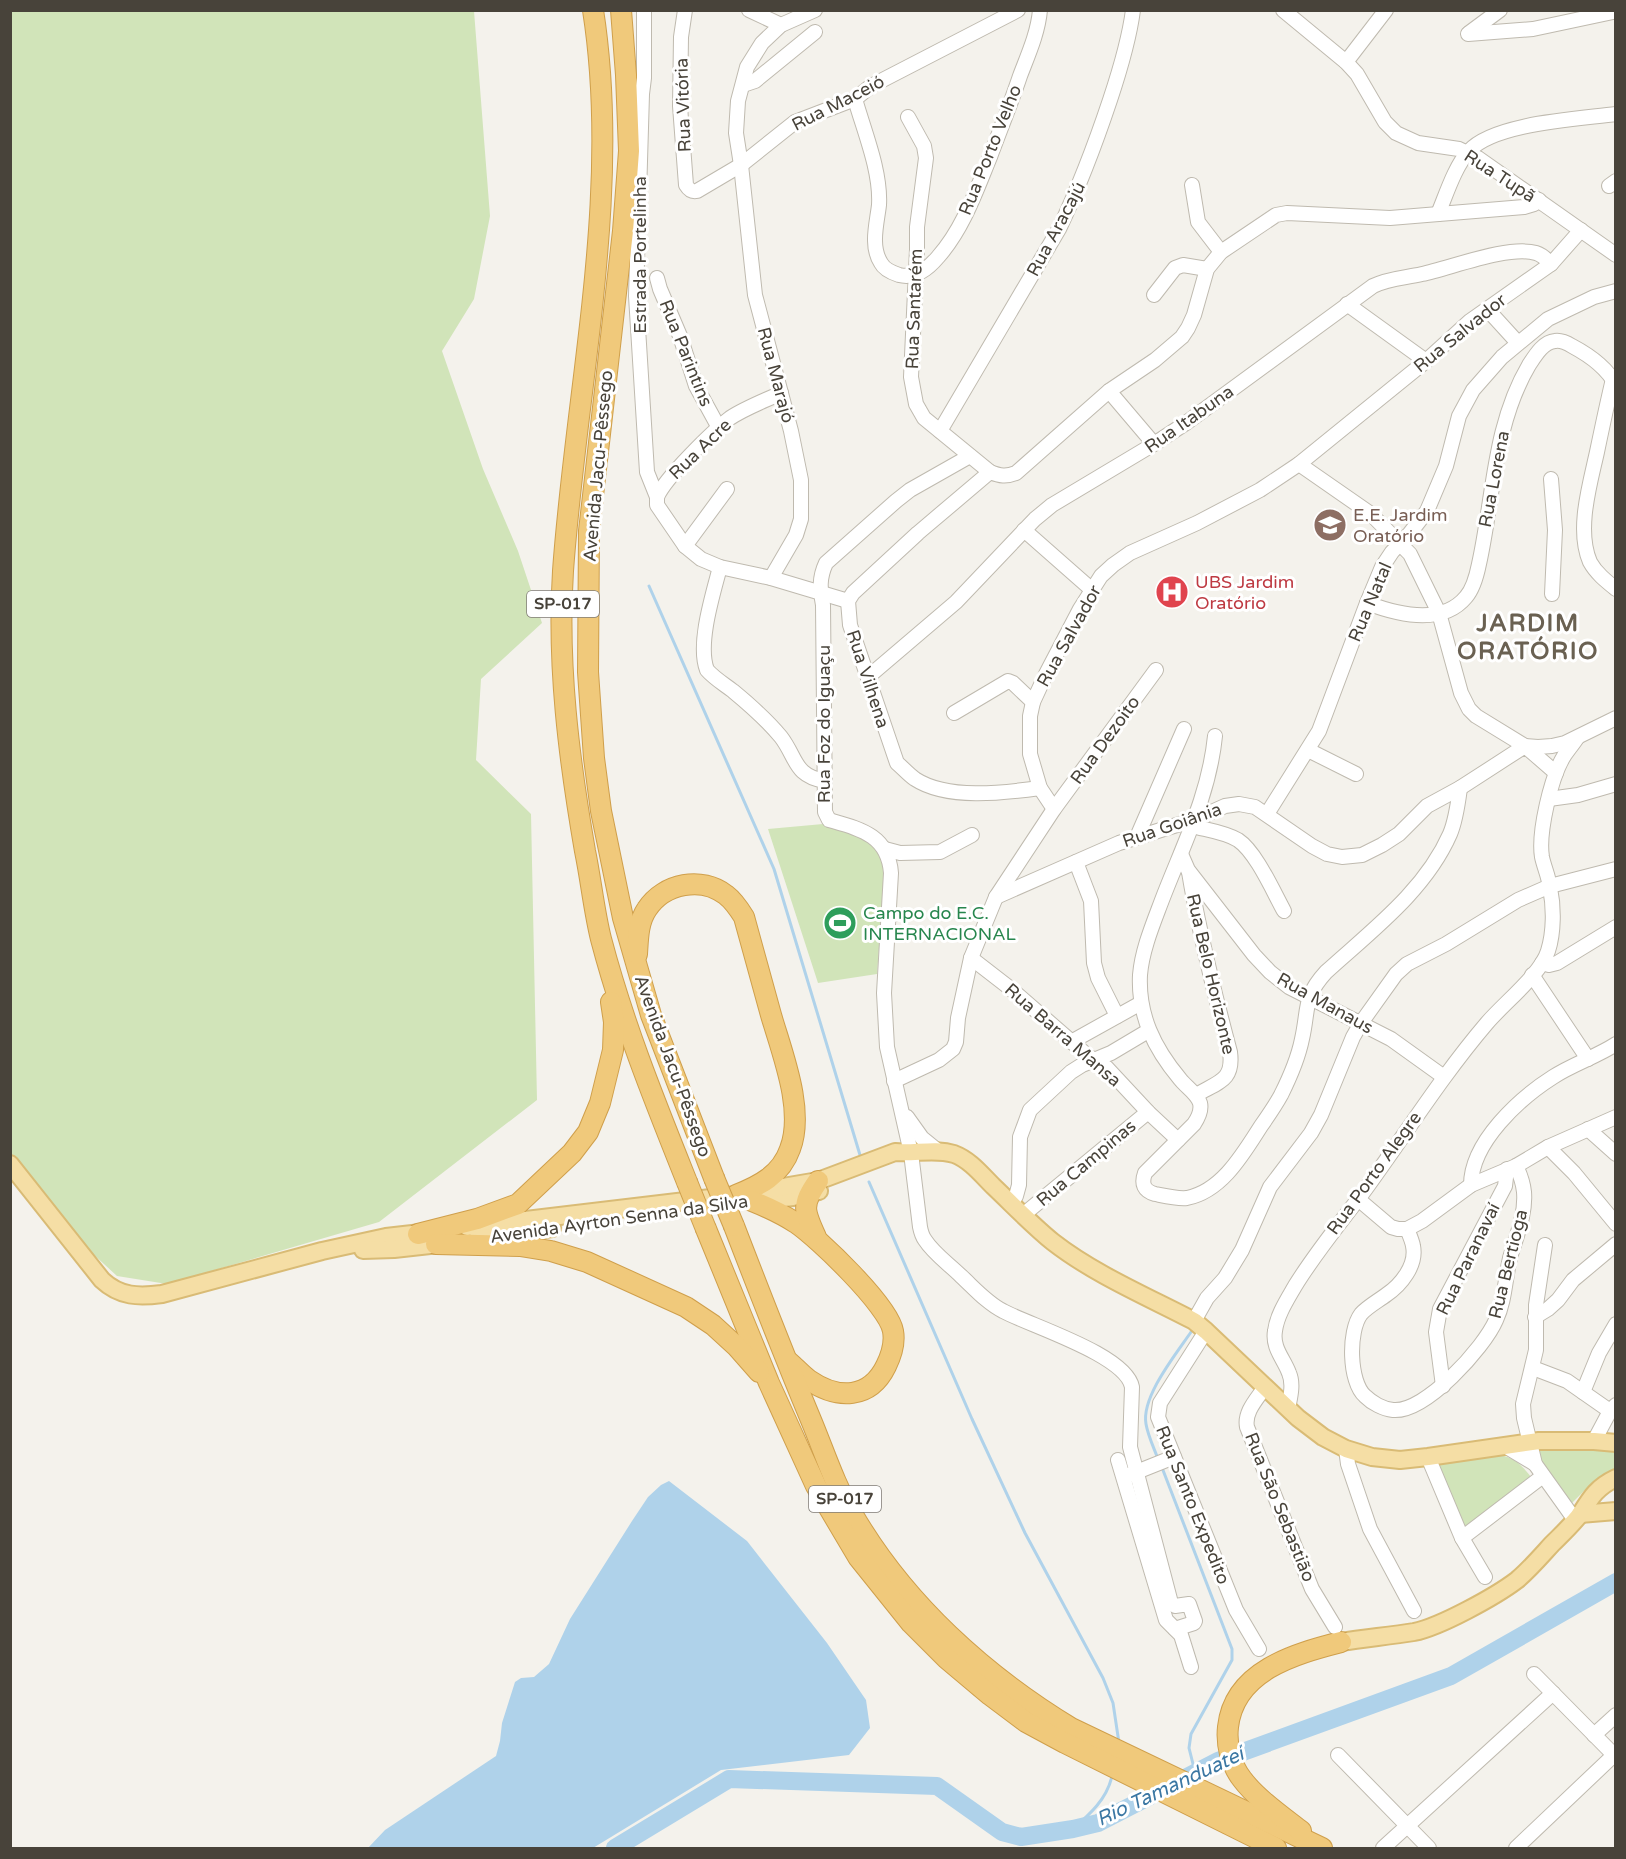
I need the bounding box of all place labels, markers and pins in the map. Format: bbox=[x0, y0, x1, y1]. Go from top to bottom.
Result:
place label: E.E. Jardim Oratório bbox=[1353, 504, 1448, 547]
school or university icon: E.E. Jardim Oratório bbox=[1312, 507, 1348, 543]
place label: UBS Jardim Oratório bbox=[1195, 571, 1294, 614]
hospital icon: UBS Jardim Oratório bbox=[1154, 574, 1190, 610]
place label: Campo do E.C. INTERNACIONAL bbox=[863, 902, 1017, 945]
sports icon: Campo do E.C. INTERNACIONAL bbox=[822, 905, 858, 941]

